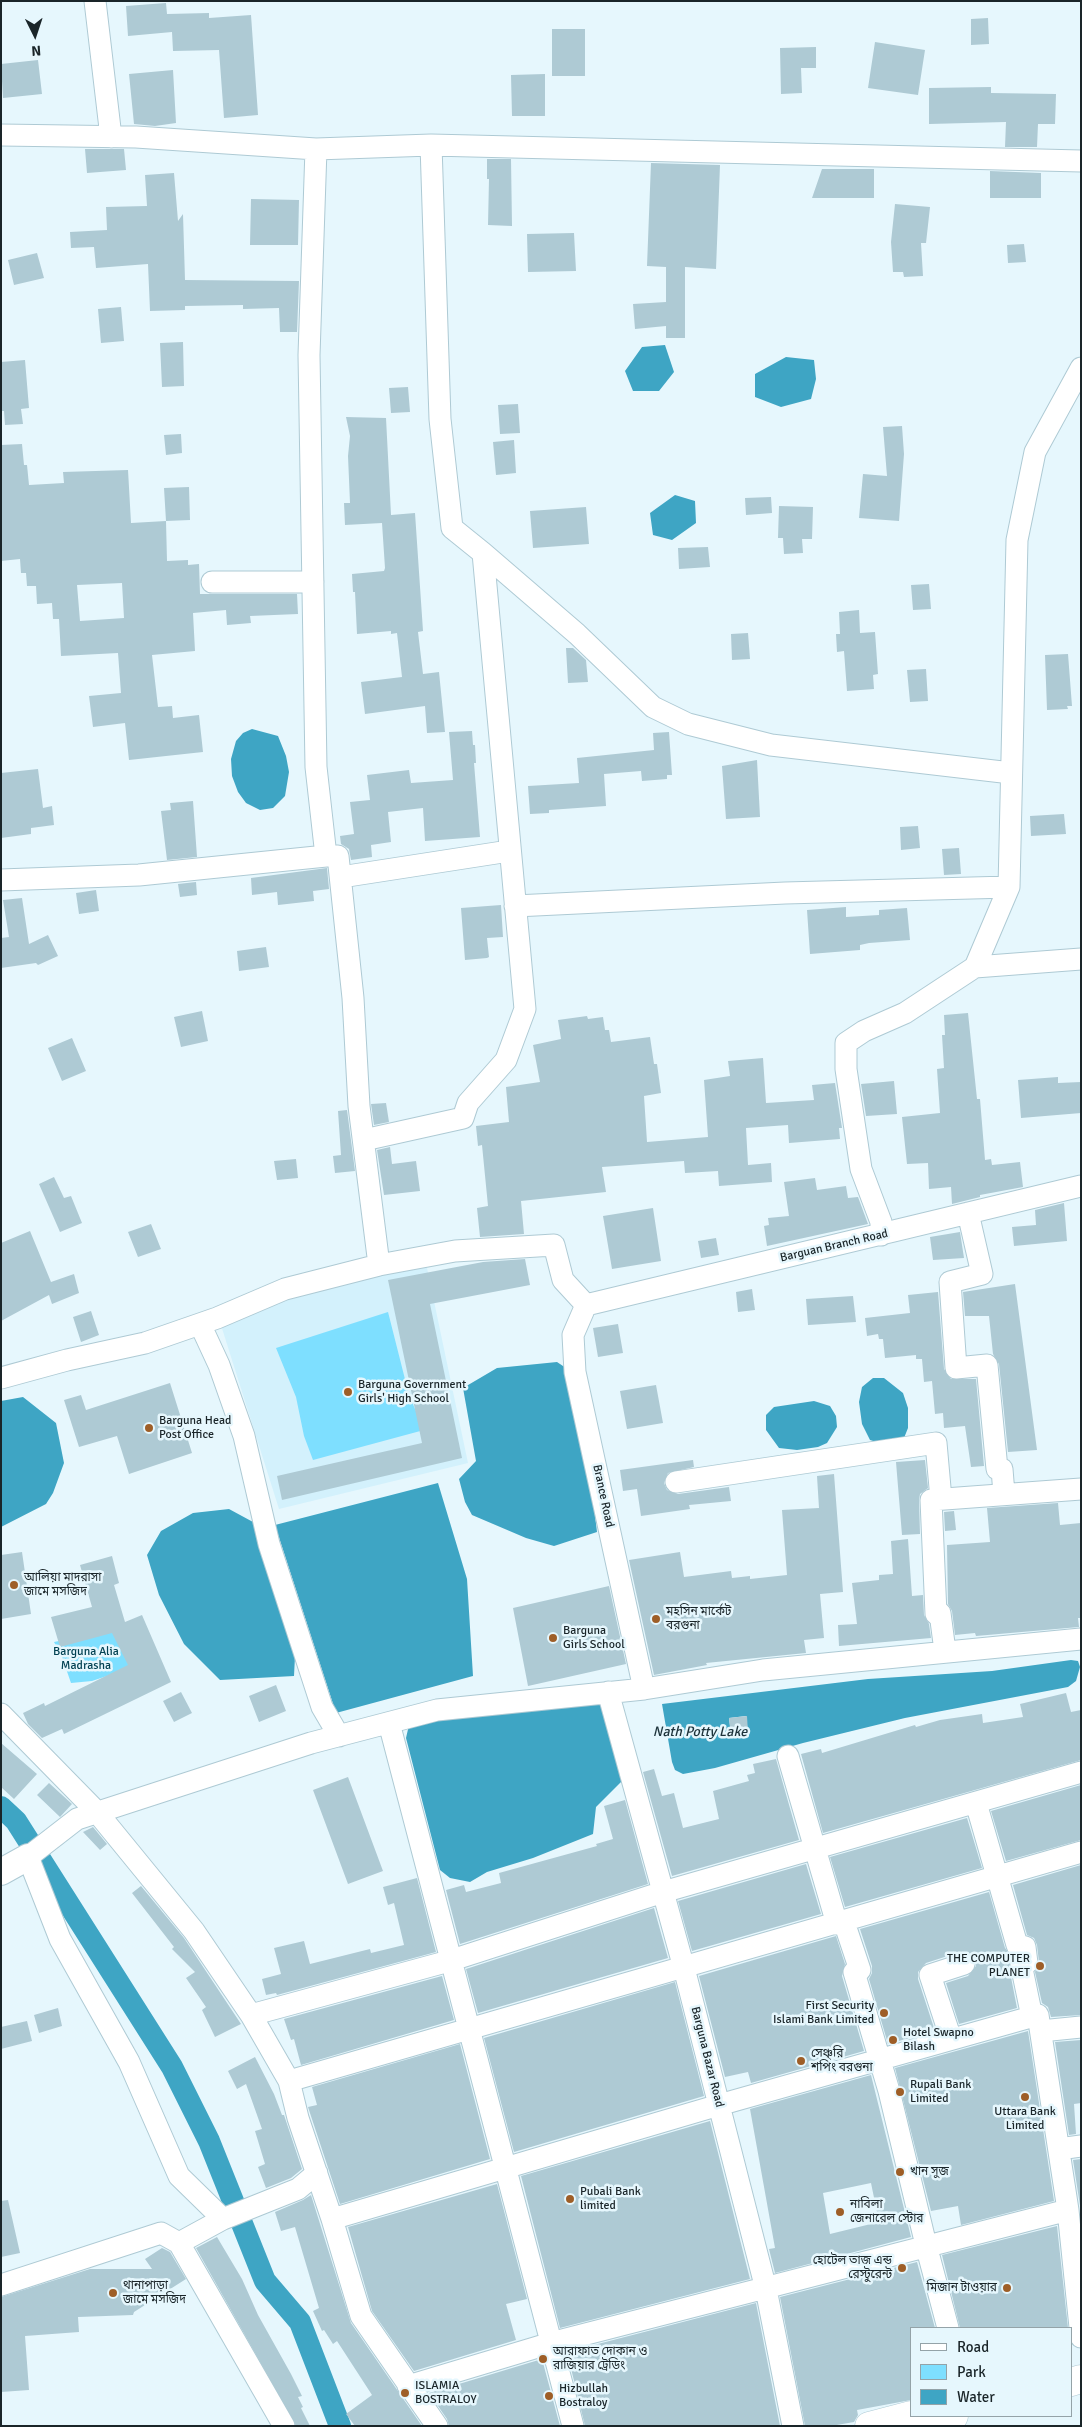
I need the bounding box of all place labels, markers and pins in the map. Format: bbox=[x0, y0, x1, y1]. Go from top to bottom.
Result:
place label: Barguna Government Girls' High School bbox=[358, 1378, 466, 1406]
marker: Barguna Government Girls' High School bbox=[342, 1386, 354, 1398]
place label: Barguna Head Post Office bbox=[159, 1414, 231, 1442]
marker: Barguna Head Post Office bbox=[143, 1422, 155, 1434]
place label: আলিয়া মাদরাসা জামে মসজিদ bbox=[24, 1571, 101, 1599]
marker: আলিয়া মাদরাসা জামে মসজিদ bbox=[8, 1579, 20, 1591]
place label: মহসিন মার্কেট বরগুনা bbox=[666, 1605, 731, 1633]
marker: মহসিন মার্কেট বরগুনা bbox=[650, 1613, 662, 1625]
place label: Barguna Girls School bbox=[563, 1624, 625, 1652]
marker: Barguna Girls School bbox=[547, 1632, 559, 1644]
place label: THE COMPUTER PLANET bbox=[947, 1952, 1030, 1980]
marker: THE COMPUTER PLANET bbox=[1034, 1960, 1046, 1972]
place label: First Security Islami Bank Limited bbox=[773, 1999, 874, 2027]
marker: First Security Islami Bank Limited bbox=[878, 2007, 890, 2019]
place label: Hotel Swapno Bilash bbox=[903, 2026, 974, 2054]
marker: Hotel Swapno Bilash bbox=[887, 2034, 899, 2046]
place label: সেঞ্চুরি শপিং বরগুনা bbox=[811, 2047, 873, 2075]
marker: সেঞ্চুরি শপিং বরগুনা bbox=[795, 2055, 807, 2067]
place label: Rupali Bank Limited bbox=[910, 2078, 971, 2106]
marker: Rupali Bank Limited bbox=[894, 2086, 906, 2098]
marker: Uttara Bank Limited bbox=[1019, 2091, 1031, 2103]
place label: Uttara Bank Limited bbox=[994, 2105, 1056, 2133]
place label: খান সুজ bbox=[910, 2165, 949, 2179]
marker: খান সুজ bbox=[894, 2166, 906, 2178]
place label: Pubali Bank limited bbox=[580, 2185, 641, 2213]
marker: Pubali Bank limited bbox=[564, 2193, 576, 2205]
place label: নাবিলা জেনারেল স্টোর bbox=[850, 2198, 923, 2226]
marker: নাবিলা জেনারেল স্টোর bbox=[834, 2206, 846, 2218]
place label: হোটেল তাজ এন্ড রেস্টুরেন্ট bbox=[813, 2254, 892, 2282]
marker: হোটেল তাজ এন্ড রেস্টুরেন্ট bbox=[896, 2262, 908, 2274]
place label: থানাপাড়া জামে মসজিদ bbox=[123, 2279, 186, 2307]
place label: মিজান টাওয়ার bbox=[927, 2281, 997, 2295]
marker: মিজান টাওয়ার bbox=[1001, 2282, 1013, 2294]
marker: থানাপাড়া জামে মসজিদ bbox=[107, 2287, 119, 2299]
place label: আরাফাত দোকান ও রাজিয়ার ট্রেডিং bbox=[553, 2345, 647, 2373]
marker: আরাফাত দোকান ও রাজিয়ার ট্রেডিং bbox=[537, 2353, 549, 2365]
place label: ISLAMIA BOSTRALOY bbox=[415, 2379, 477, 2407]
place label: Hizbullah Bostraloy bbox=[559, 2382, 608, 2410]
marker: ISLAMIA BOSTRALOY bbox=[399, 2387, 411, 2399]
marker: Hizbullah Bostraloy bbox=[543, 2390, 555, 2402]

